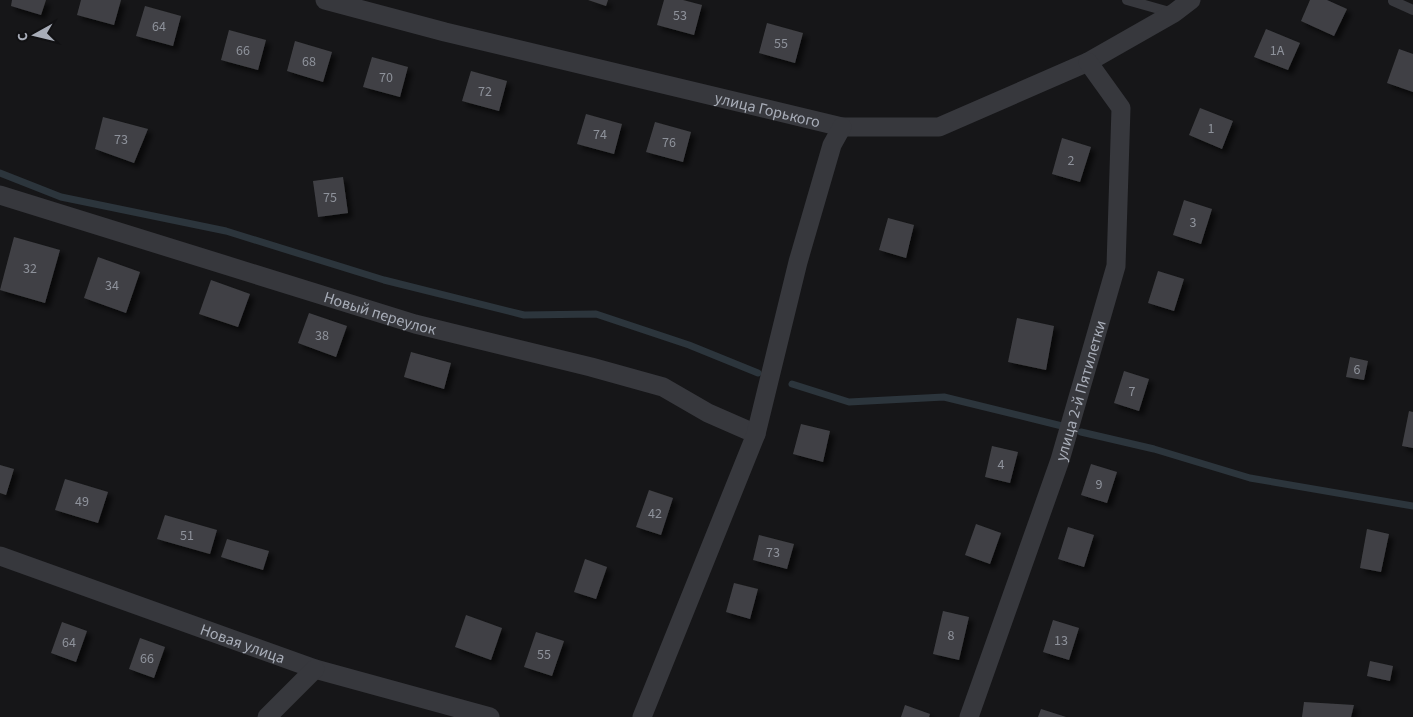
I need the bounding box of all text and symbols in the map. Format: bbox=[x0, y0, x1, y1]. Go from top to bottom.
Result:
house number: 53 bbox=[673, 6, 687, 26]
north arrow bbox=[10, 10, 60, 60]
house number: 64 bbox=[152, 17, 166, 37]
text: С bbox=[13, 31, 34, 42]
house number: 55 bbox=[774, 34, 788, 54]
house number: 66 bbox=[236, 41, 250, 61]
house number: 1А bbox=[1270, 41, 1285, 61]
house number: 68 bbox=[302, 52, 316, 72]
house number: 70 bbox=[379, 68, 393, 88]
house number: 72 bbox=[478, 82, 492, 102]
street label: улица Горького bbox=[712, 87, 822, 133]
house number: 1 bbox=[1208, 119, 1215, 139]
house number: 74 bbox=[593, 125, 607, 145]
house number: 73 bbox=[114, 130, 128, 150]
house number: 76 bbox=[662, 133, 676, 153]
house number: 2 bbox=[1068, 151, 1075, 171]
house number: 75 bbox=[323, 188, 337, 208]
house number: 3 bbox=[1190, 213, 1197, 233]
house number: 32 bbox=[23, 259, 37, 279]
house number: 34 bbox=[105, 276, 119, 296]
street label: Новый переулок bbox=[321, 286, 438, 341]
street label: улица 2-й Пятилетки bbox=[1050, 318, 1112, 464]
house number: 38 bbox=[315, 326, 329, 346]
house number: 6 bbox=[1354, 360, 1361, 380]
house number: 7 bbox=[1129, 382, 1136, 402]
house number: 4 bbox=[998, 455, 1005, 475]
house number: 9 bbox=[1096, 475, 1103, 495]
house number: 49 bbox=[75, 492, 89, 512]
house number: 42 bbox=[648, 504, 662, 524]
house number: 51 bbox=[180, 526, 194, 546]
house number: 73 bbox=[766, 543, 780, 563]
street label: Новая улица bbox=[197, 619, 288, 669]
house number: 8 bbox=[948, 626, 955, 646]
house number: 13 bbox=[1054, 631, 1068, 651]
house number: 64 bbox=[62, 633, 76, 653]
house number: 55 bbox=[537, 645, 551, 665]
house number: 66 bbox=[140, 649, 154, 669]

